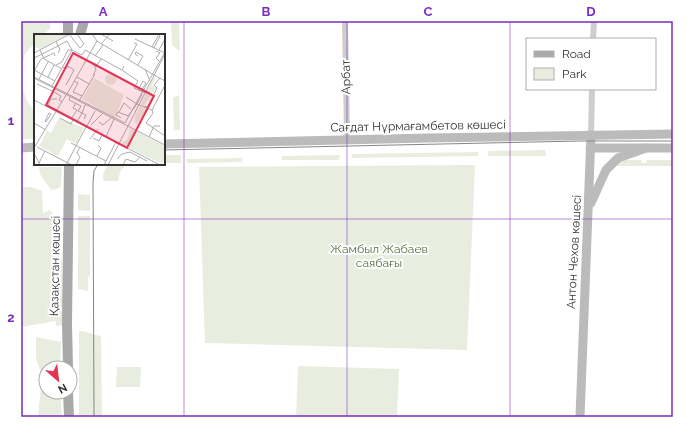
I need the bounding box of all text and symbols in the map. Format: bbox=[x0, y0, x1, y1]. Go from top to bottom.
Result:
text: A bbox=[99, 4, 108, 19]
text: B bbox=[262, 4, 271, 19]
text: C bbox=[424, 4, 433, 19]
text: D bbox=[586, 4, 596, 19]
inset map bbox=[34, 34, 165, 165]
legend bbox=[526, 38, 656, 90]
text: Road bbox=[562, 47, 591, 61]
street label: Арбат bbox=[339, 59, 353, 95]
text: Park bbox=[562, 67, 587, 81]
text: 1 bbox=[8, 113, 15, 128]
street label: Сағдат Нұрмағамбетов көшесі bbox=[330, 117, 506, 135]
street label: Антон Чехов көшесі bbox=[564, 195, 584, 309]
street label: Қазақстан көшесі bbox=[47, 216, 63, 316]
park label: Жамбыл Жабаев саябағы bbox=[330, 242, 428, 270]
text: 2 bbox=[7, 310, 15, 325]
north arrow bbox=[38, 360, 78, 400]
text: N bbox=[56, 381, 69, 396]

